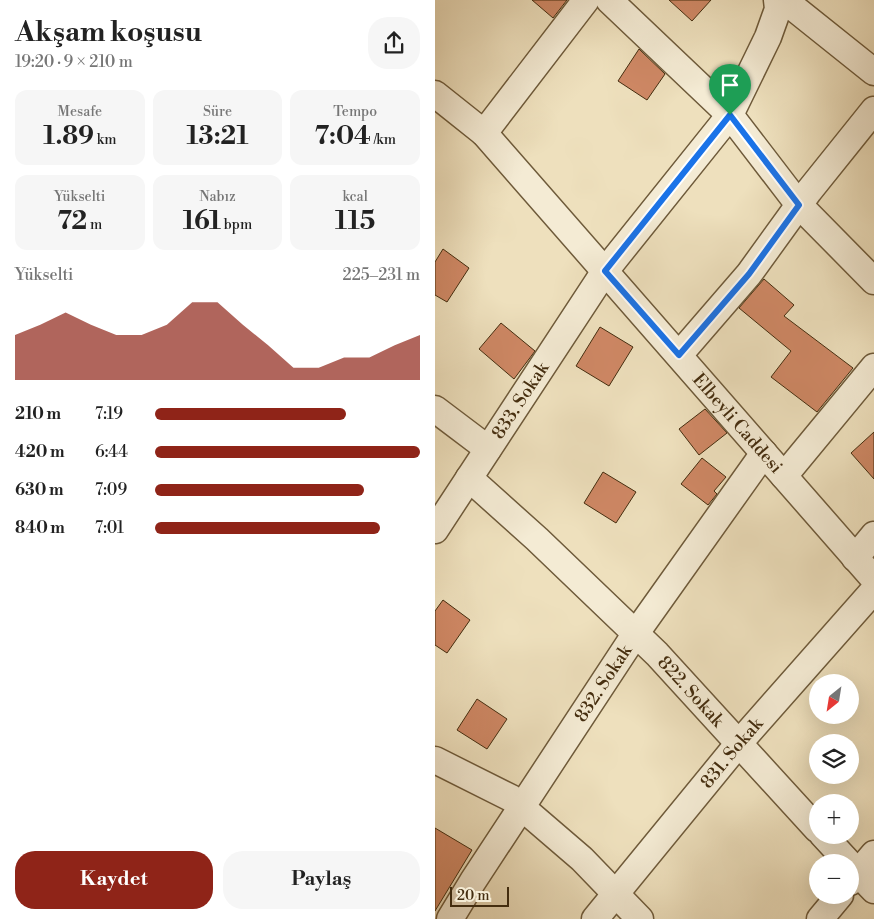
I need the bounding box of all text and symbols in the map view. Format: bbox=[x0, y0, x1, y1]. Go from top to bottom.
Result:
text: Akşam koşusu bbox=[15, 15, 202, 50]
button: share bbox=[368, 17, 420, 69]
text: 19:20 · 9 × 210 m bbox=[15, 52, 133, 72]
pin bbox=[709, 64, 751, 115]
icon: arrive bbox=[716, 71, 744, 99]
text: Mesafe bbox=[58, 103, 102, 121]
text: Süre bbox=[203, 103, 232, 121]
text: Tempo bbox=[333, 103, 377, 121]
text: 1.89 bbox=[43, 121, 94, 152]
text: 13:21 bbox=[187, 121, 248, 152]
text: 7:04 bbox=[314, 121, 371, 152]
text: km bbox=[94, 131, 116, 149]
text: /km bbox=[371, 131, 396, 149]
text: Yükselti bbox=[54, 188, 105, 206]
text: Nabız bbox=[199, 188, 236, 206]
text: kcal bbox=[342, 188, 368, 206]
text: 72 bbox=[57, 206, 87, 237]
text: 161 bbox=[183, 206, 221, 237]
text: 115 bbox=[335, 206, 375, 237]
text: m bbox=[87, 216, 102, 234]
text: bpm bbox=[221, 216, 252, 234]
text: Yükselti bbox=[15, 265, 73, 285]
text: 225–231 m bbox=[343, 265, 420, 285]
street label: 833. Sokak bbox=[487, 356, 555, 444]
street label: Elbeyli Caddesi bbox=[687, 369, 787, 478]
text: 210 m bbox=[15, 404, 61, 424]
text: 7:19 bbox=[95, 404, 123, 424]
text: 420 m bbox=[15, 442, 64, 462]
text: 6:44 bbox=[95, 442, 128, 462]
text: 630 m bbox=[15, 480, 63, 500]
text: 7:09 bbox=[95, 480, 127, 500]
text: 840 m bbox=[15, 518, 65, 538]
text: 7:01 bbox=[95, 518, 124, 538]
street label: 832. Sokak bbox=[570, 639, 638, 727]
street label: 822. Sokak bbox=[652, 651, 730, 733]
north arrow bbox=[809, 674, 859, 724]
map controls bbox=[809, 674, 859, 904]
street label: 831. Sokak bbox=[696, 712, 769, 793]
button: layers bbox=[809, 734, 859, 784]
button: + bbox=[809, 794, 859, 844]
button: Kaydet bbox=[15, 851, 213, 909]
button: Paylaş bbox=[223, 851, 420, 909]
button: − bbox=[809, 854, 859, 904]
scale bar bbox=[450, 884, 509, 907]
text: 20 m bbox=[457, 887, 489, 905]

